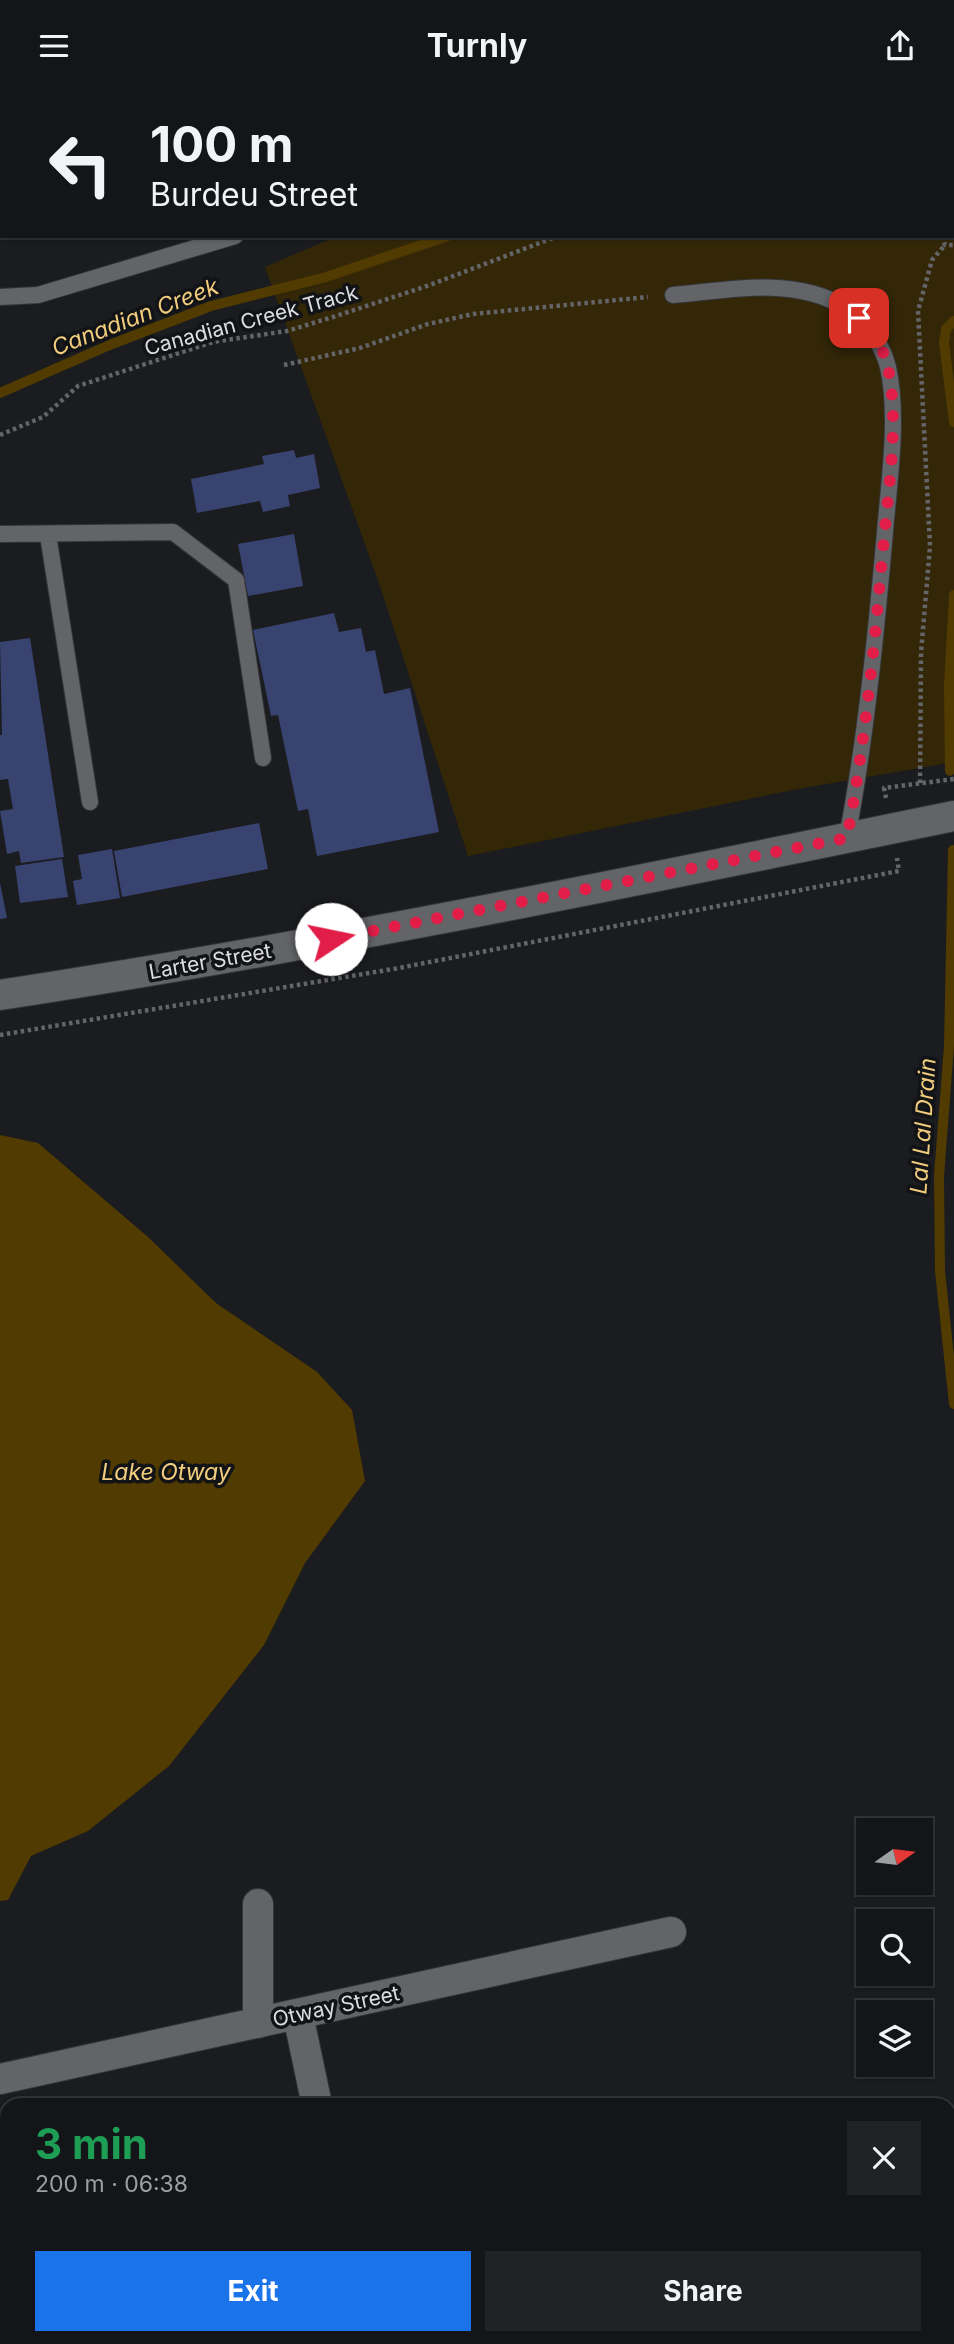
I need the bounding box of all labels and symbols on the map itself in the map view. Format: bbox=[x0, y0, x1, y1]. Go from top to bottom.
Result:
water label: Canadian Creek bbox=[48, 272, 223, 362]
street label: Canadian Creek Track bbox=[142, 279, 361, 361]
pin bbox=[829, 288, 889, 348]
position arrow bbox=[294, 902, 368, 976]
street label: Larter Street bbox=[147, 938, 273, 984]
water label: Lal Lal Drain bbox=[904, 1057, 942, 1195]
water label: Lake Otway bbox=[101, 1458, 232, 1486]
north arrow bbox=[856, 1818, 933, 1895]
street label: Otway Street bbox=[270, 1980, 402, 2032]

